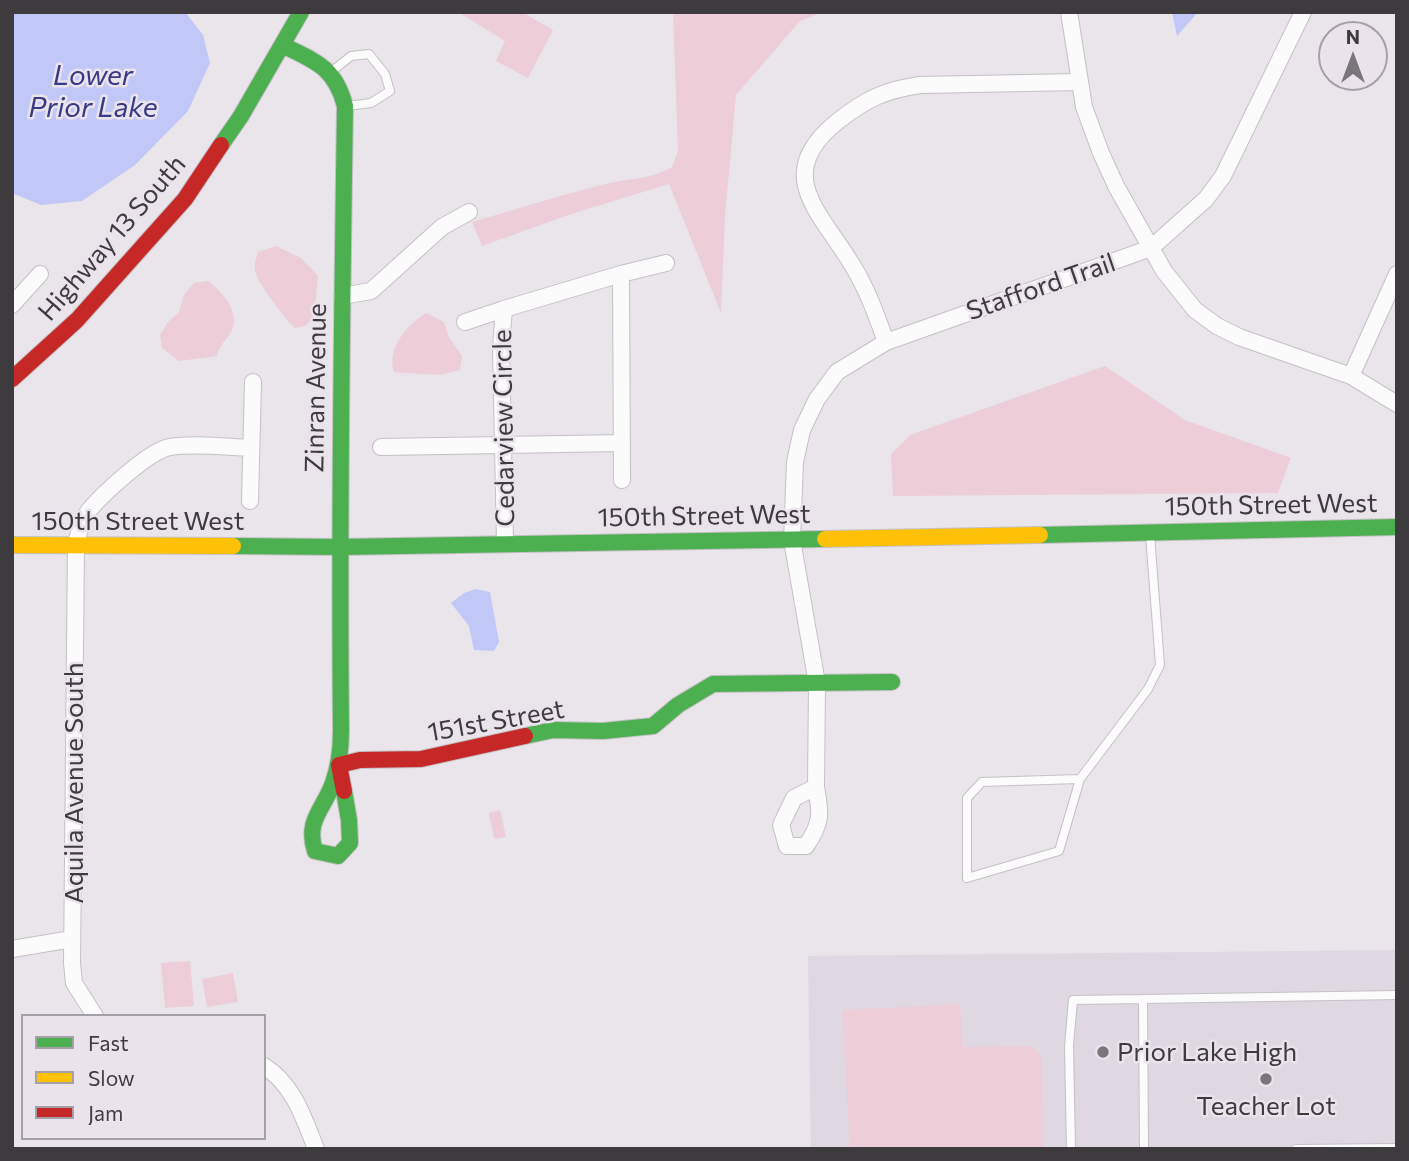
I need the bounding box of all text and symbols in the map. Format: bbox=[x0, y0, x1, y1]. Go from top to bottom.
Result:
north arrow bbox=[1318, 21, 1388, 91]
text: N bbox=[1346, 25, 1360, 48]
water label: Lower Prior Lake bbox=[28, 59, 158, 125]
street label: Highway 13 South bbox=[32, 149, 192, 327]
street label: Stafford Trail bbox=[962, 247, 1120, 327]
street label: Zinran Avenue bbox=[299, 303, 333, 473]
street label: Cedarview Circle bbox=[487, 329, 521, 527]
street label: 150th Street West bbox=[1164, 488, 1378, 522]
street label: 150th Street West bbox=[597, 499, 811, 533]
street label: 150th Street West bbox=[32, 505, 244, 537]
street label: Aquila Avenue South bbox=[58, 662, 90, 904]
street label: 151st Street bbox=[425, 694, 567, 748]
legend bbox=[21, 1014, 266, 1140]
text: Fast bbox=[88, 1030, 129, 1055]
place label: Prior Lake High bbox=[1117, 1036, 1297, 1068]
marker: Prior Lake High bbox=[1095, 1044, 1111, 1060]
text: Slow bbox=[88, 1065, 135, 1090]
marker: Teacher Lot bbox=[1258, 1071, 1274, 1087]
place label: Teacher Lot bbox=[1196, 1090, 1336, 1122]
text: Jam bbox=[88, 1100, 123, 1125]

